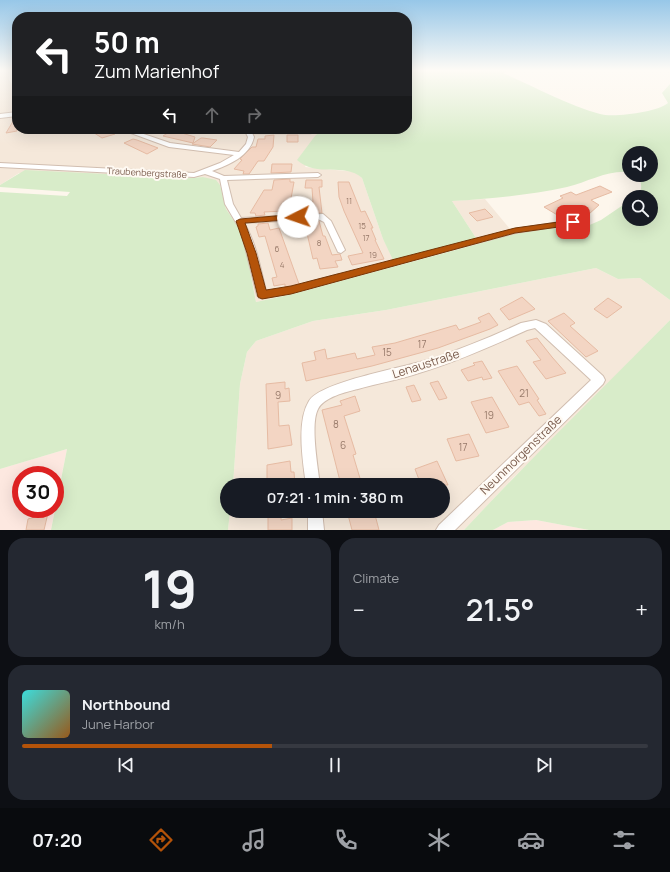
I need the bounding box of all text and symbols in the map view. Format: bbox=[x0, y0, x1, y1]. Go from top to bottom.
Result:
text: 50 m bbox=[94, 23, 160, 61]
icon: left bbox=[28, 28, 80, 80]
text: Zum Marienhof bbox=[94, 59, 219, 83]
icon: left bbox=[159, 104, 181, 126]
icon: ahead bbox=[201, 104, 223, 126]
icon: right bbox=[243, 104, 265, 126]
map controls bbox=[622, 146, 658, 226]
button: sound bbox=[622, 146, 658, 182]
street label: Traubenbergstraße bbox=[107, 164, 187, 181]
button: search bbox=[622, 190, 658, 226]
house number: 11 bbox=[346, 195, 352, 206]
position arrow bbox=[277, 196, 319, 238]
pin bbox=[556, 205, 590, 239]
icon: arrive bbox=[562, 211, 584, 233]
house number: 15 bbox=[358, 220, 366, 231]
house number: 17 bbox=[362, 232, 370, 243]
house number: 8 bbox=[317, 237, 322, 248]
house number: 6 bbox=[275, 243, 280, 254]
house number: 19 bbox=[369, 249, 377, 260]
house number: 4 bbox=[280, 259, 285, 270]
house number: 17 bbox=[418, 337, 426, 351]
house number: 15 bbox=[382, 345, 392, 359]
street label: Lenaustraße bbox=[390, 345, 462, 382]
house number: 21 bbox=[519, 386, 529, 400]
house number: 9 bbox=[275, 388, 281, 402]
house number: 19 bbox=[484, 408, 494, 422]
street label: Neunmorgenstraße bbox=[476, 411, 565, 498]
house number: 8 bbox=[333, 417, 339, 431]
house number: 6 bbox=[340, 438, 346, 452]
house number: 17 bbox=[459, 440, 467, 454]
speed limit sign: 30 bbox=[12, 466, 64, 518]
text: 07:21 · 1 min · 380 m bbox=[267, 487, 403, 508]
text: 19 bbox=[142, 553, 197, 624]
text: Climate bbox=[353, 569, 399, 587]
text: 21.5° bbox=[466, 589, 534, 630]
text: − bbox=[353, 595, 365, 625]
text: + bbox=[635, 595, 648, 625]
text: km/h bbox=[154, 615, 185, 633]
text: Northbound bbox=[82, 694, 170, 715]
text: June Harbor bbox=[82, 715, 155, 733]
icon: previous bbox=[115, 754, 137, 776]
icon: pause bbox=[324, 754, 346, 776]
icon: next bbox=[533, 754, 555, 776]
icon: directions bbox=[147, 826, 175, 854]
icon: music bbox=[240, 826, 268, 854]
icon: phone bbox=[332, 826, 360, 854]
icon: climate bbox=[425, 826, 453, 854]
icon: car bbox=[517, 826, 545, 854]
icon: filters bbox=[610, 826, 638, 854]
text: 07:20 bbox=[32, 828, 82, 852]

